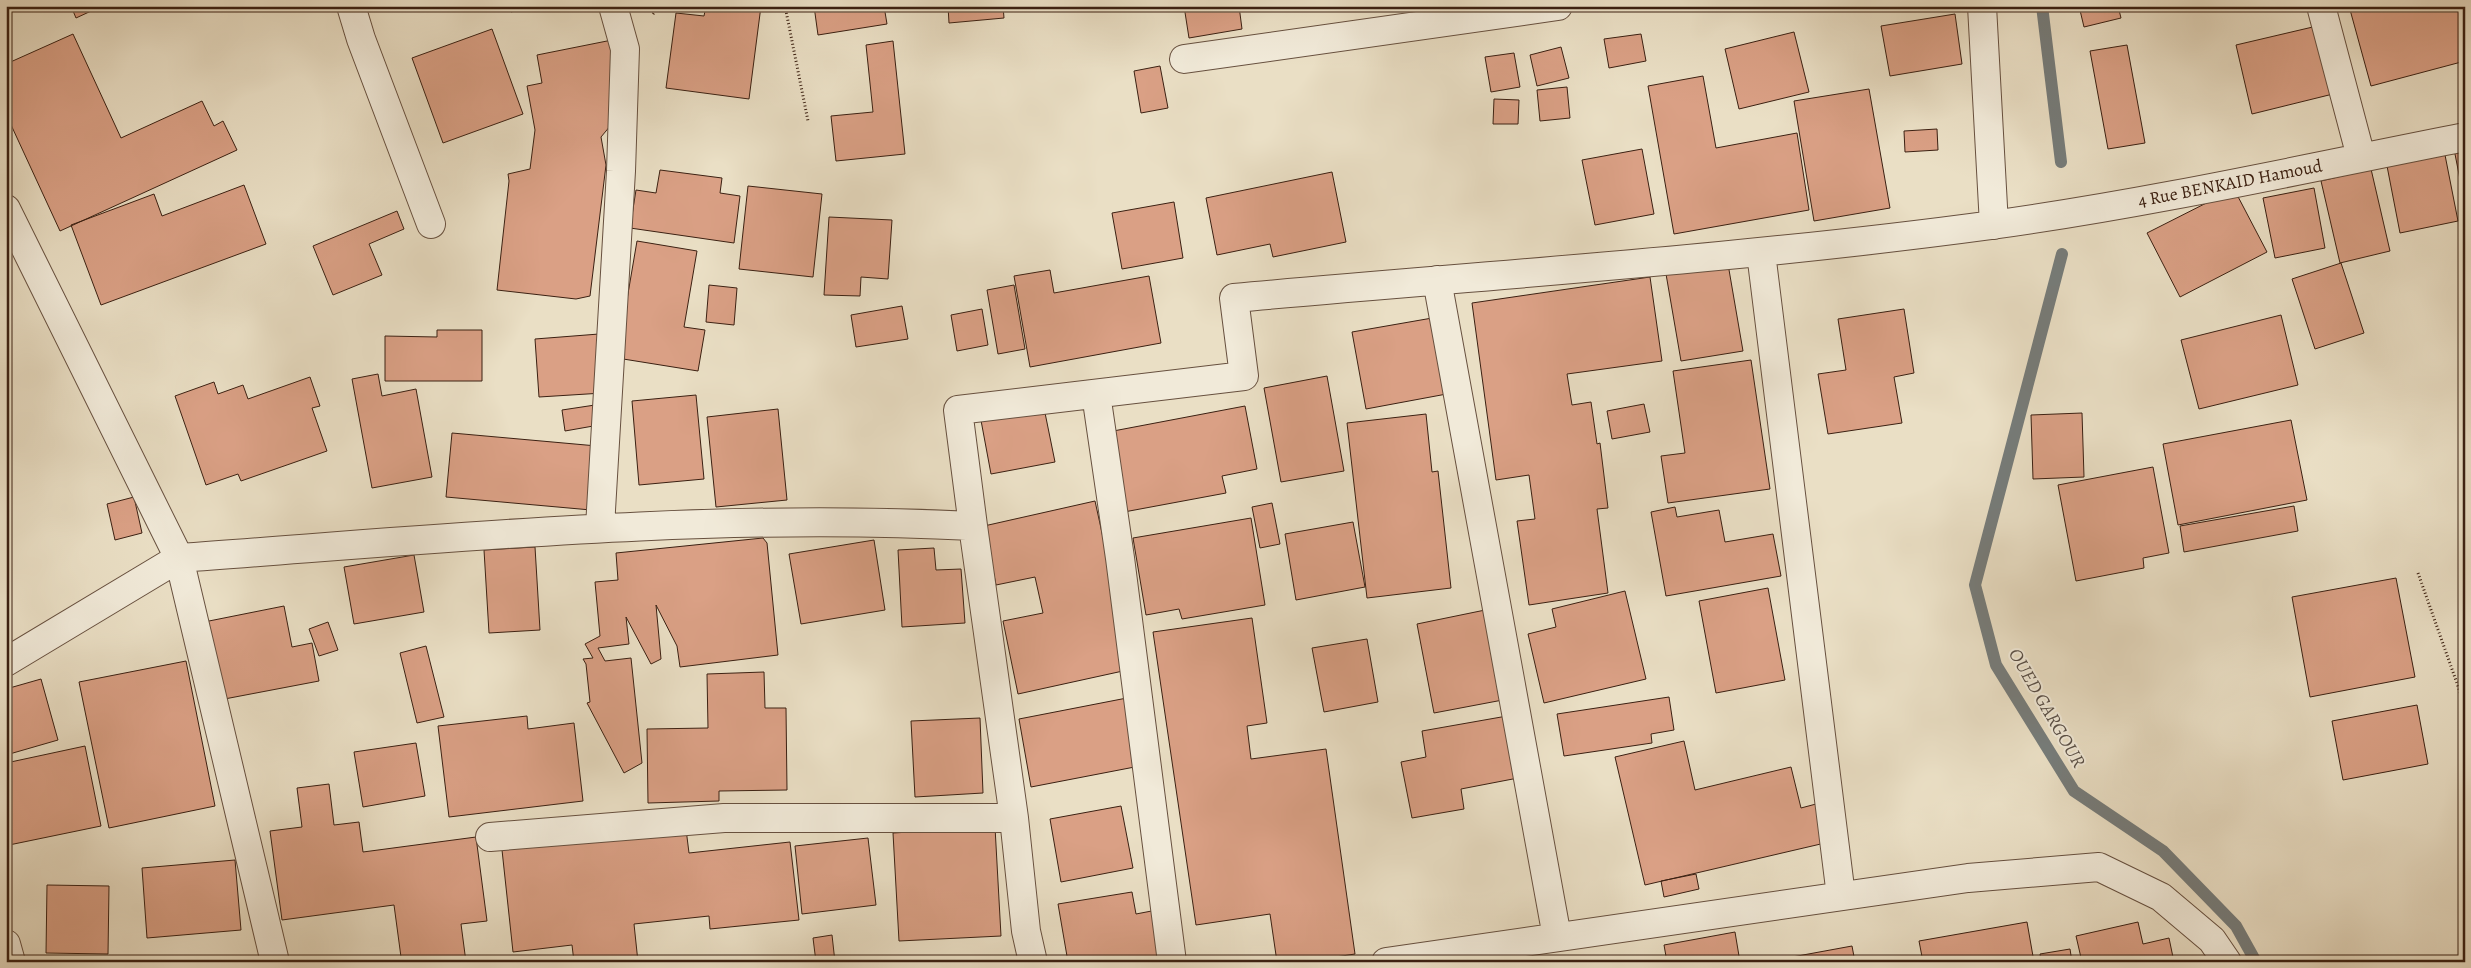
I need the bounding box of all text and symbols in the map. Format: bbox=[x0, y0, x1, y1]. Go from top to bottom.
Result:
street label: 4 Rue BENKAID Hamoud bbox=[2136, 153, 2324, 213]
water label: OUED GARGOUR bbox=[2002, 644, 2092, 772]

